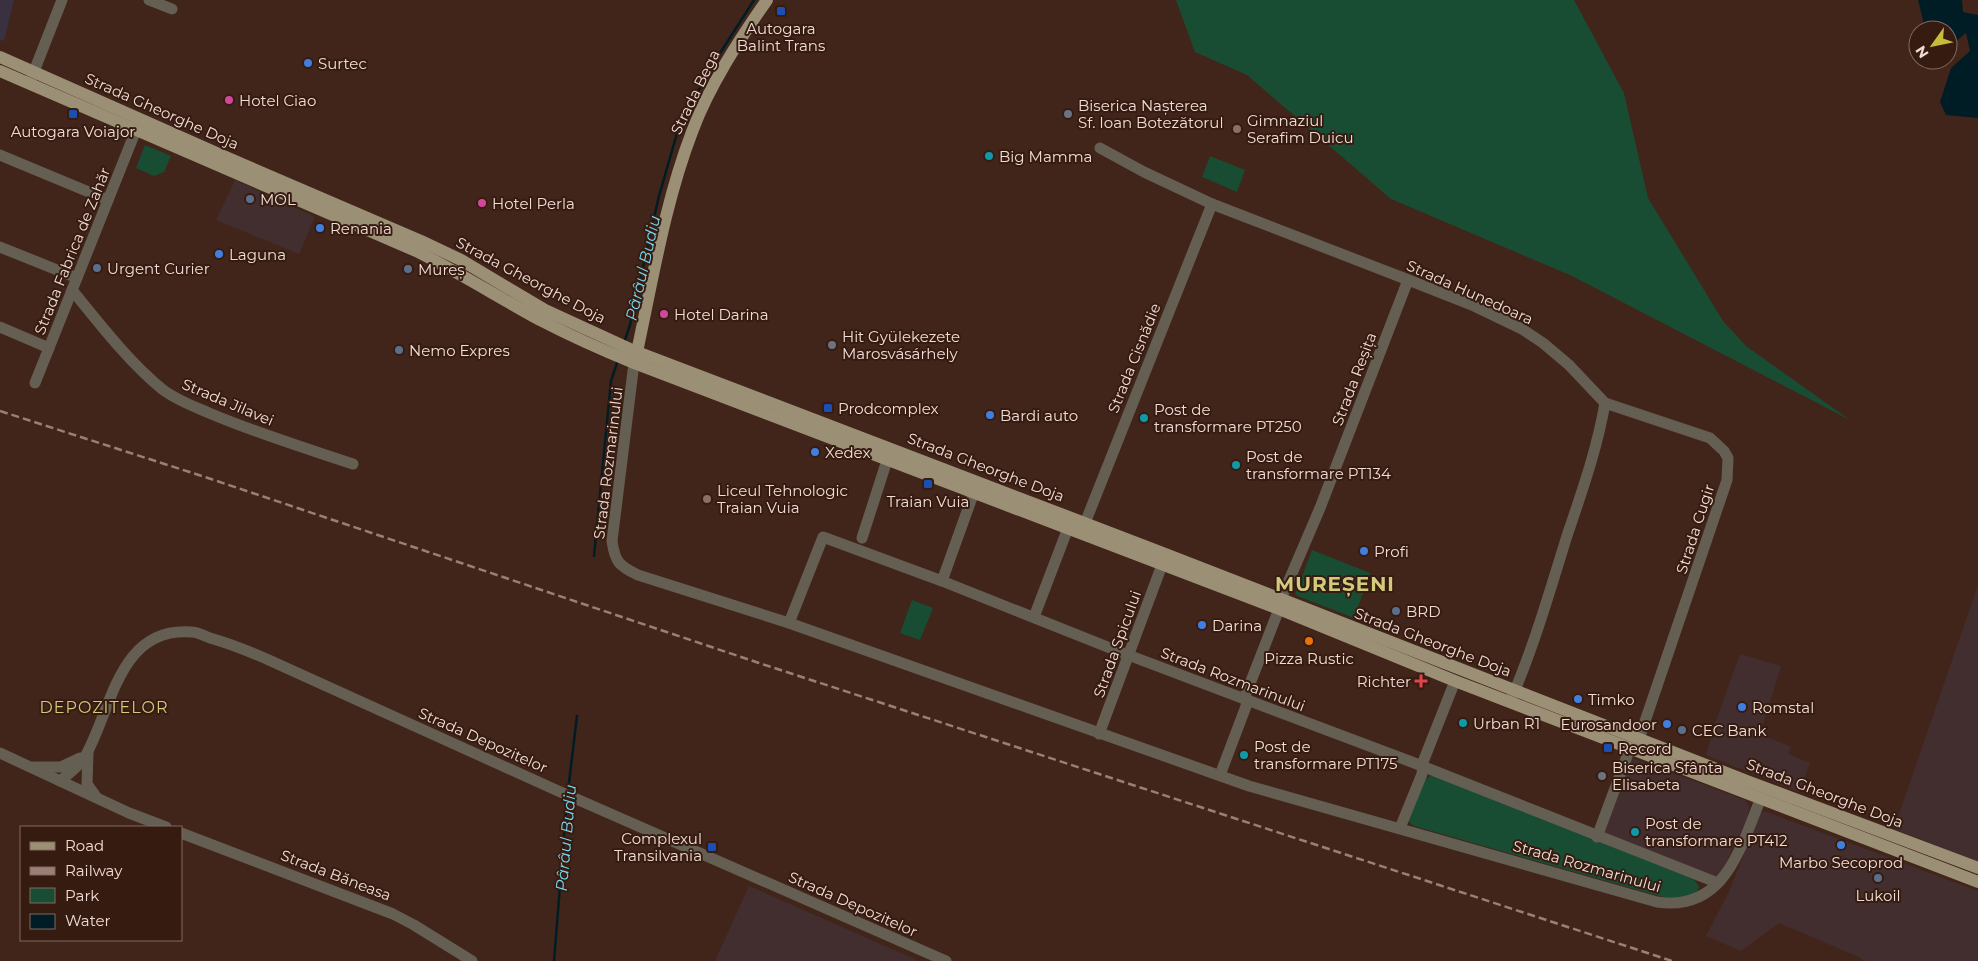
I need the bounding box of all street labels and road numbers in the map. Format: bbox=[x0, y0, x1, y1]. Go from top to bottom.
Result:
street label: Strada Bega bbox=[666, 46, 724, 138]
street label: Strada Gheorghe Doja bbox=[82, 68, 242, 154]
street label: Strada Fabrica de Zahăr bbox=[30, 165, 114, 337]
street label: Strada Gheorghe Doja bbox=[453, 232, 609, 328]
street label: Strada Hunedoara bbox=[1404, 256, 1536, 328]
street label: Strada Cisnădie bbox=[1103, 300, 1165, 416]
street label: Strada Reșița bbox=[1328, 330, 1381, 429]
street label: Strada Jilavei bbox=[179, 374, 277, 430]
street label: Strada Rozmarinului bbox=[589, 386, 627, 540]
street label: Strada Gheorghe Doja bbox=[905, 428, 1067, 506]
street label: Strada Cugir bbox=[1672, 482, 1718, 576]
street label: Strada Spicului bbox=[1089, 588, 1145, 700]
street label: Strada Gheorghe Doja bbox=[1352, 603, 1514, 681]
street label: Strada Rozmarinului bbox=[1158, 643, 1308, 715]
street label: Strada Depozitelor bbox=[416, 703, 550, 777]
street label: Strada Gheorghe Doja bbox=[1744, 754, 1906, 832]
street label: Strada Rozmarinului bbox=[1511, 836, 1663, 896]
street label: Strada Băneasa bbox=[278, 845, 394, 905]
street label: Strada Depozitelor bbox=[786, 867, 920, 941]

